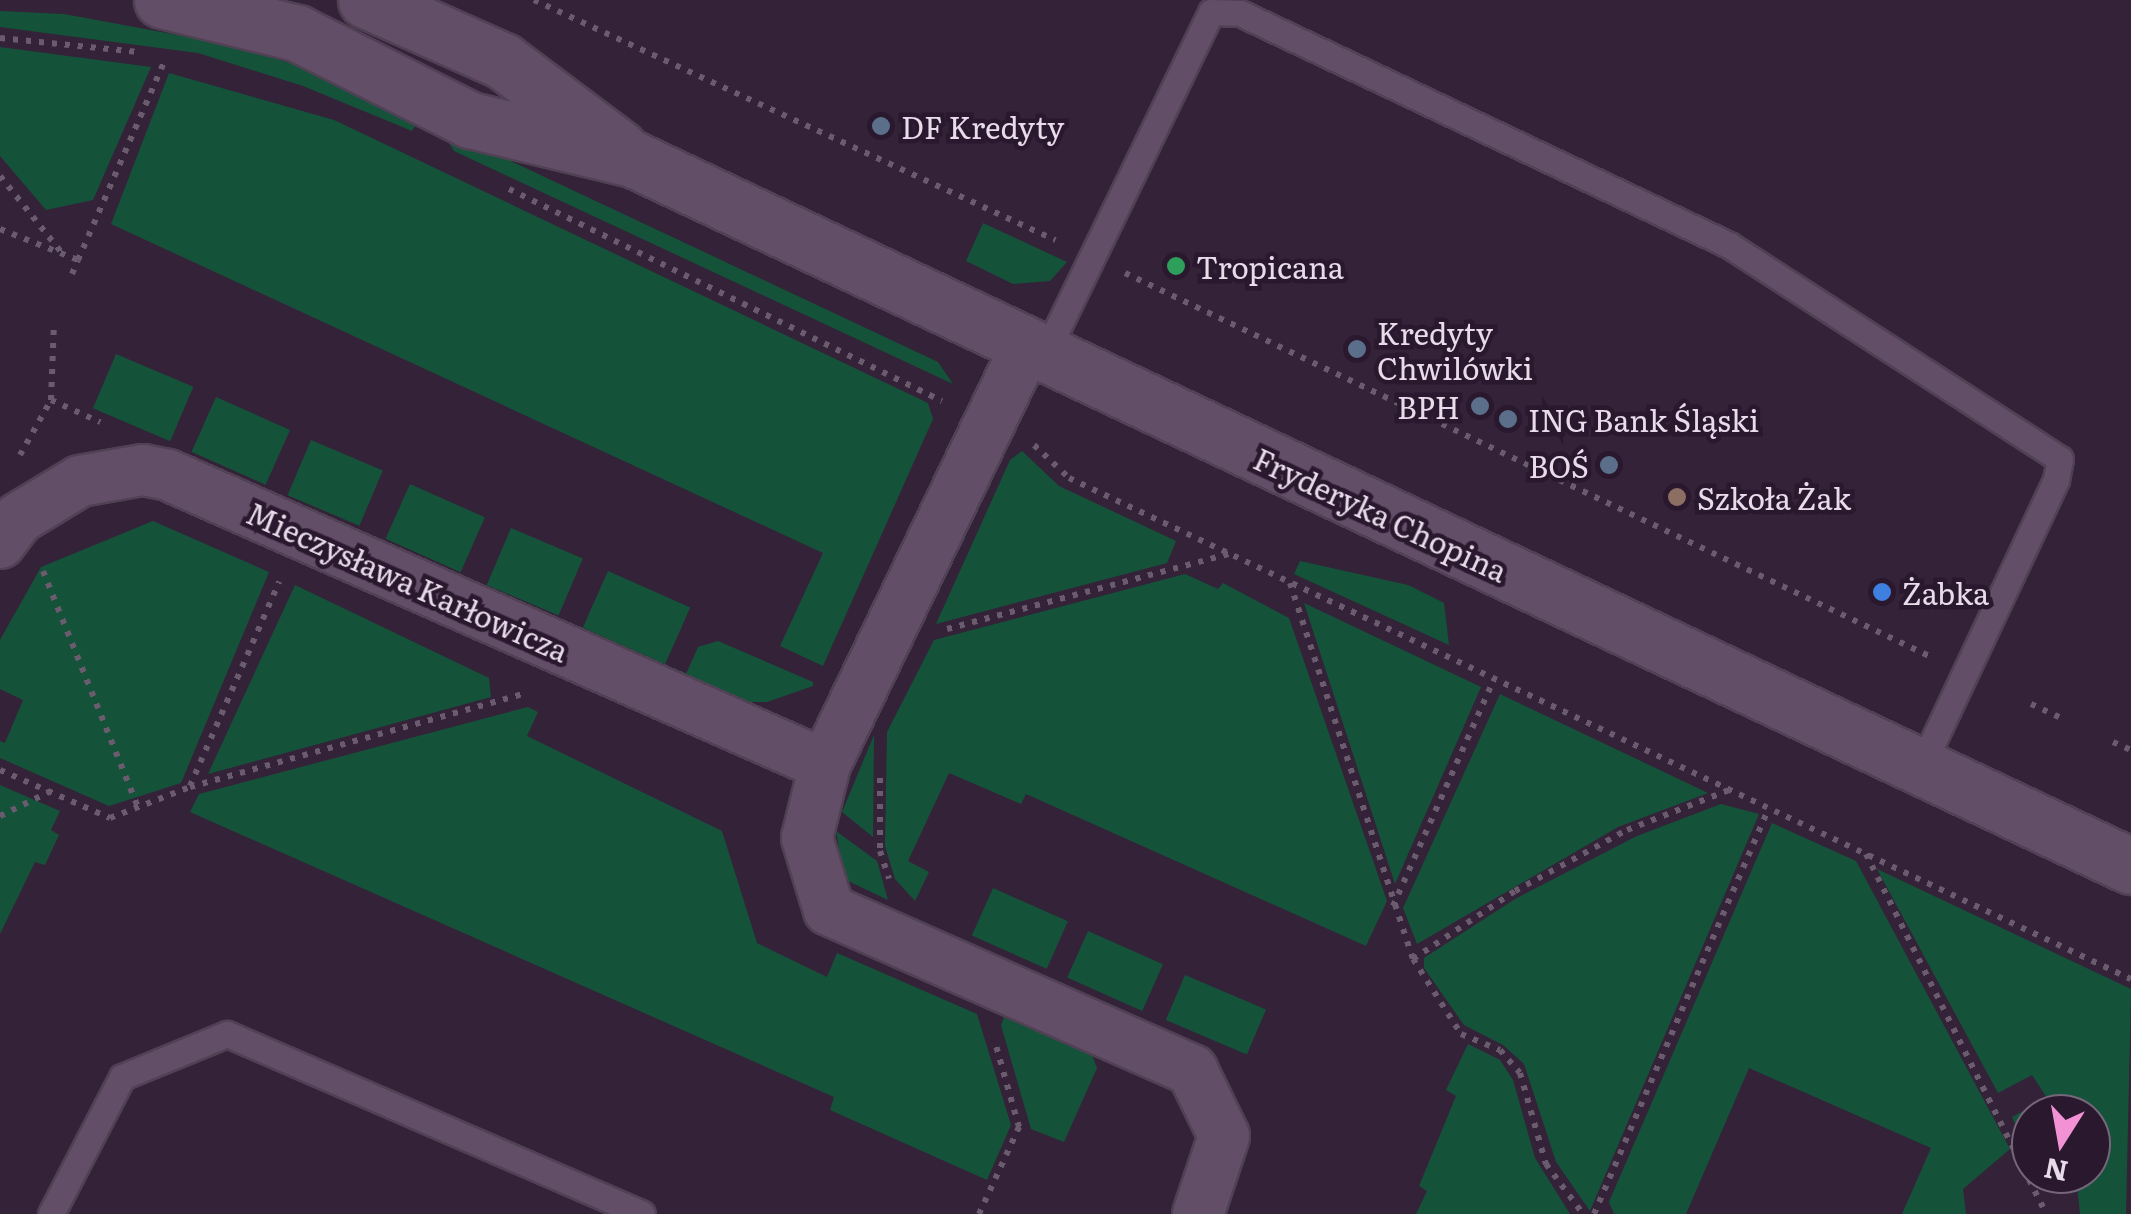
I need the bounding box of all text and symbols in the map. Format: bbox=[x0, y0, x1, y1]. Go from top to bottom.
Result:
place label: DF Kredyty bbox=[901, 108, 1064, 144]
marker: DF Kredyty bbox=[870, 115, 892, 137]
place label: Tropicana bbox=[1196, 248, 1344, 284]
marker: Tropicana bbox=[1165, 255, 1187, 277]
place label: Kredyty Chwilówki bbox=[1377, 314, 1533, 384]
marker: Kredyty Chwilówki bbox=[1346, 338, 1368, 360]
place label: BPH bbox=[1397, 388, 1460, 424]
marker: BPH bbox=[1469, 395, 1491, 417]
place label: ING Bank Śląski bbox=[1528, 401, 1759, 437]
marker: ING Bank Śląski bbox=[1497, 408, 1519, 430]
street label: Fryderyka Chopina bbox=[1249, 440, 1513, 588]
place label: BOŚ bbox=[1528, 447, 1589, 483]
marker: BOŚ bbox=[1598, 454, 1620, 476]
place label: Szkoła Żak bbox=[1697, 479, 1851, 515]
marker: Szkoła Żak bbox=[1666, 486, 1688, 508]
street label: Mieczysława Karłowicza bbox=[242, 494, 574, 668]
place label: Żabka bbox=[1902, 574, 1989, 610]
marker: Żabka bbox=[1871, 581, 1893, 603]
north arrow bbox=[2011, 1094, 2111, 1194]
text: N bbox=[2040, 1149, 2071, 1194]

